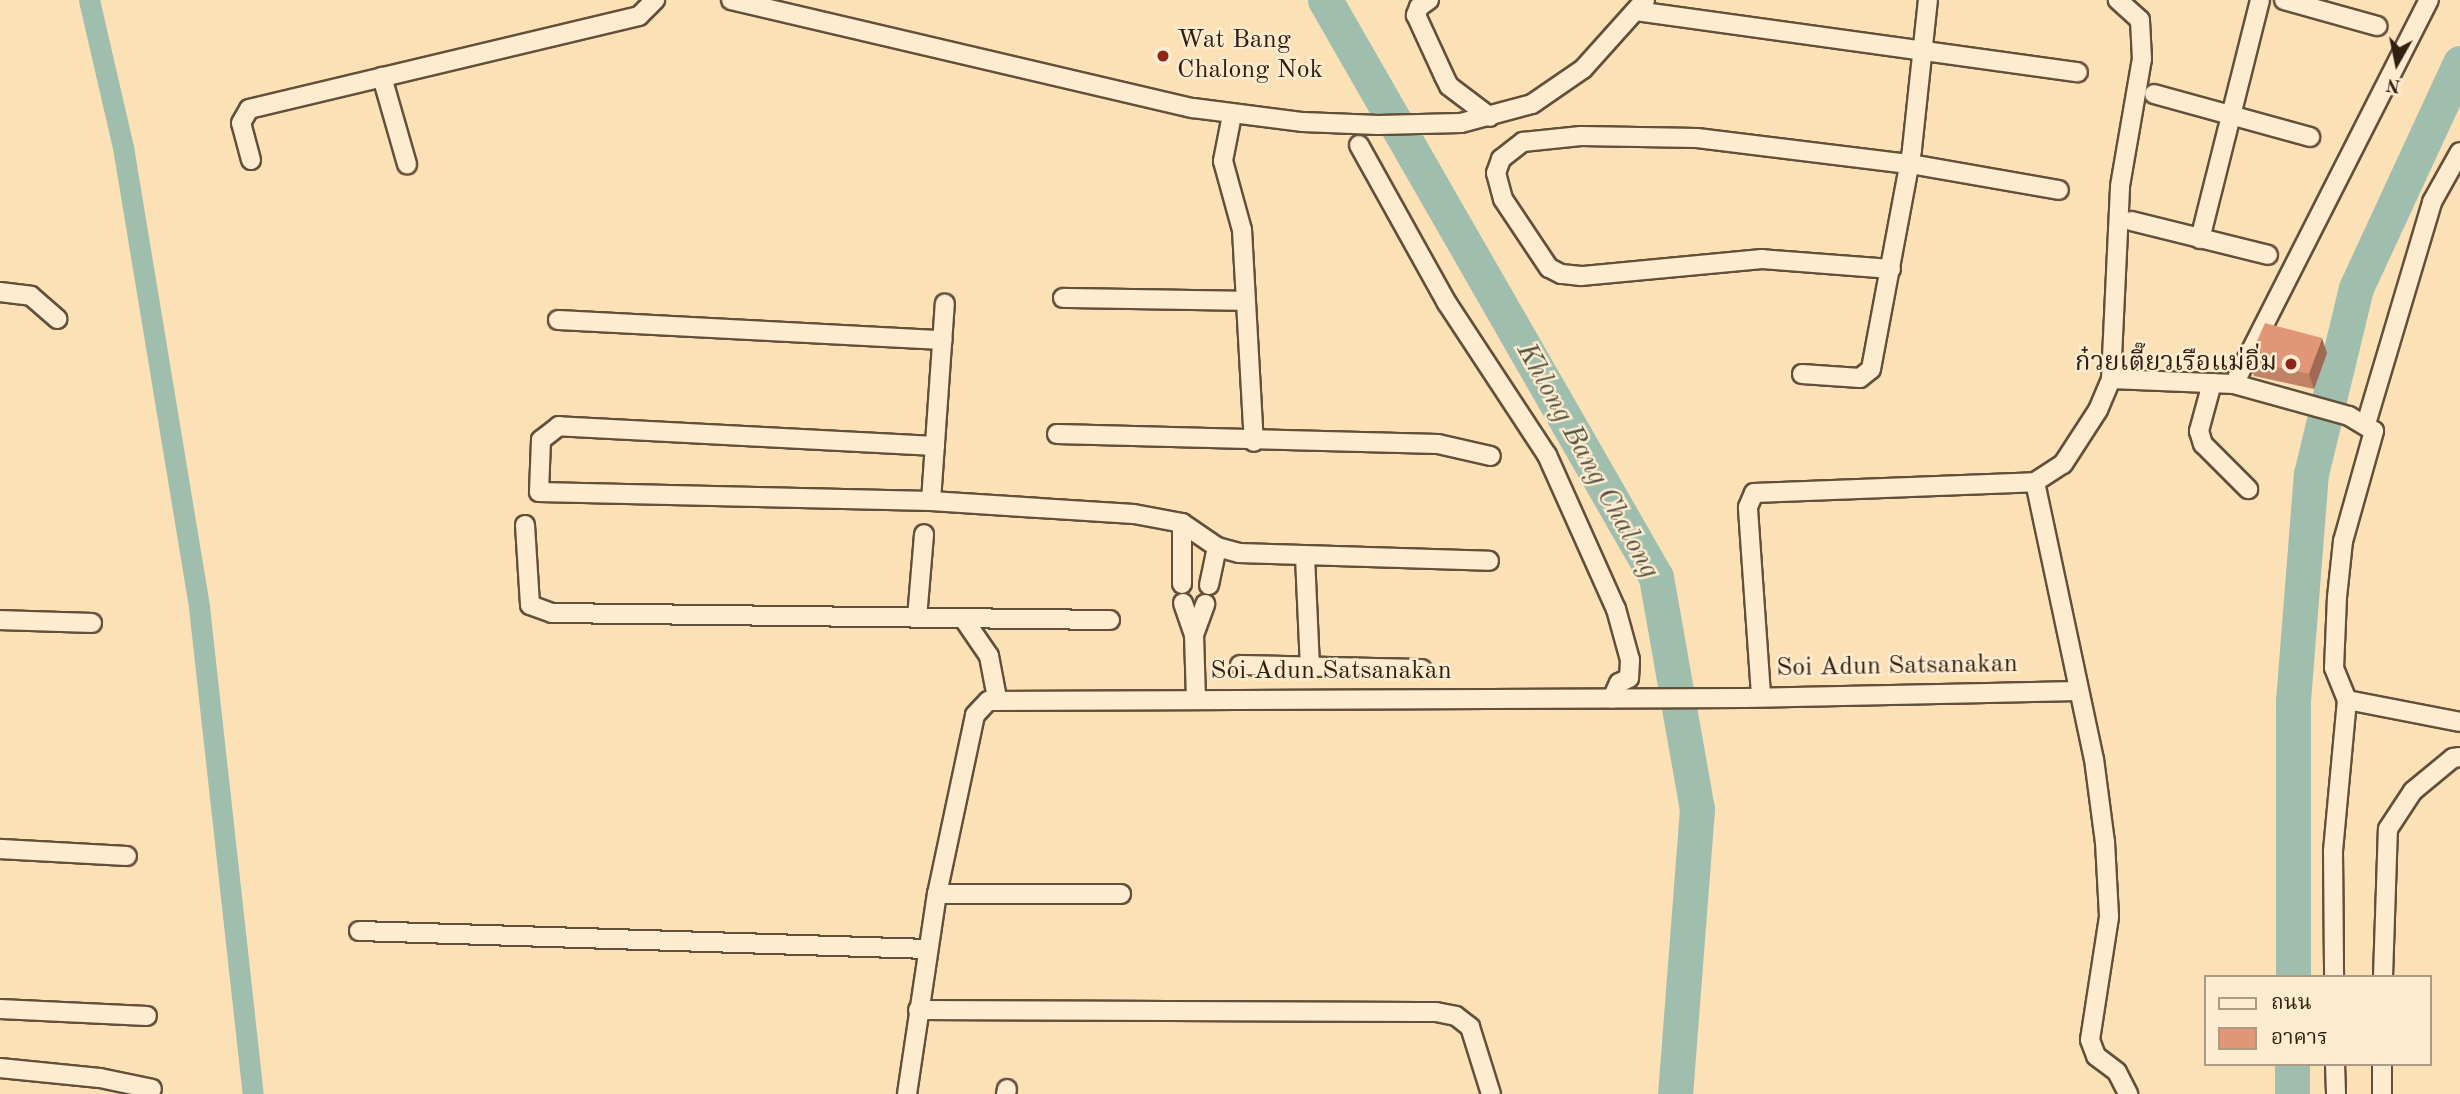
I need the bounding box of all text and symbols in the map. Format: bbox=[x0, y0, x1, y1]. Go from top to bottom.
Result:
place label: Wat Bang Chalong Nok bbox=[1177, 25, 1323, 86]
north arrow bbox=[2362, 28, 2432, 98]
marker: Wat Bang Chalong Nok bbox=[1155, 48, 1171, 64]
text: N bbox=[2385, 74, 2402, 95]
water label: Khlong Bang Chalong bbox=[1508, 337, 1666, 585]
place label: ก๋วยเตี๊ยวเรือแม่อิ่ม bbox=[2075, 348, 2277, 380]
marker: ก๋วยเตี๊ยวเรือแม่อิ่ม bbox=[2283, 356, 2299, 372]
street label: Soi Adun Satsanakan bbox=[1776, 649, 2018, 685]
street label: Soi Adun Satsanakan bbox=[1210, 656, 1452, 688]
legend bbox=[2204, 975, 2432, 1066]
text: ถนน bbox=[2271, 993, 2312, 1014]
text: อาคาร bbox=[2271, 1028, 2328, 1049]

